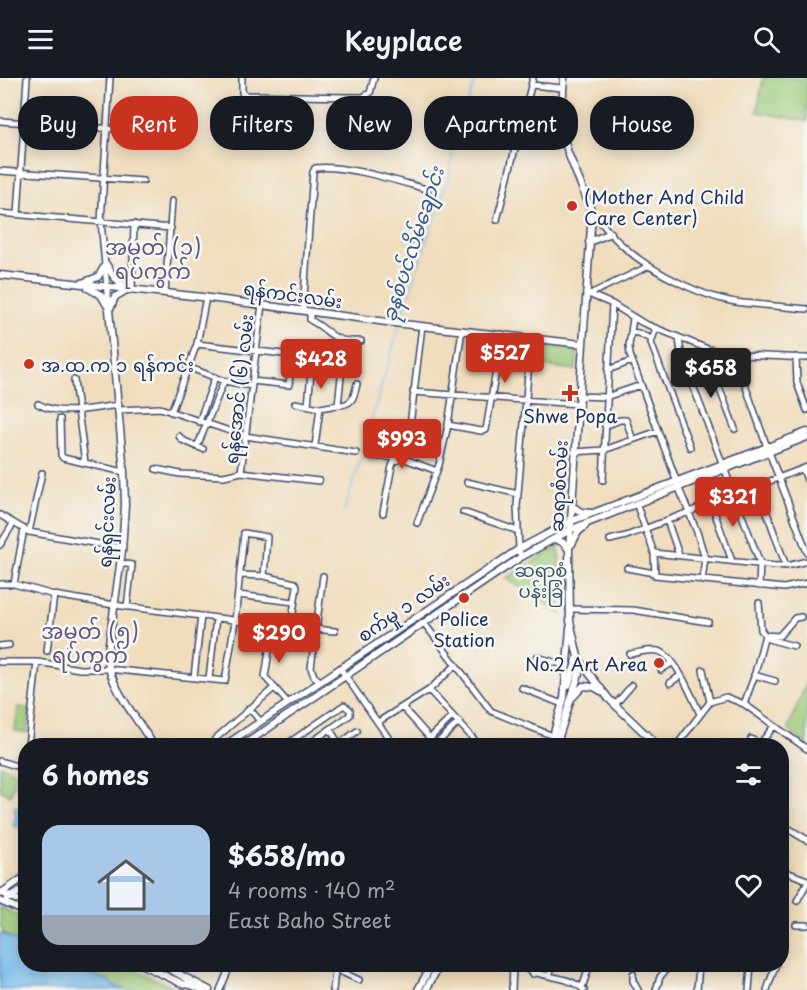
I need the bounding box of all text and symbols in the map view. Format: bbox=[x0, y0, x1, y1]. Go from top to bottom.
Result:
text: Keyplace bbox=[344, 19, 463, 60]
icon: menu bbox=[24, 23, 57, 56]
icon: search bbox=[750, 23, 783, 56]
chip: Buy bbox=[18, 96, 98, 150]
chip: Rent bbox=[110, 96, 198, 150]
chip: Filters bbox=[210, 96, 314, 150]
chip: New bbox=[326, 96, 412, 150]
chip: Apartment bbox=[424, 96, 578, 150]
chip: House bbox=[590, 96, 694, 150]
water label: ခုနစ်ပင်လိမ်ချောင်း bbox=[373, 162, 454, 326]
place label: (Mother And Child Care Center) bbox=[584, 183, 744, 231]
marker: (Mother And Child Care Center) bbox=[565, 199, 579, 213]
district label: အမှတ် (၁) ရပ်ကွက် bbox=[105, 230, 201, 289]
street label: ရန်ကင်းလမ်း bbox=[241, 274, 344, 317]
street label: ရန်အောင် (၆) လမ်း bbox=[217, 313, 262, 466]
pin: $527 bbox=[469, 333, 541, 384]
text: $527 bbox=[480, 337, 530, 367]
pin: $428 bbox=[285, 339, 357, 390]
text: $428 bbox=[295, 343, 347, 373]
pin: $658 bbox=[675, 348, 747, 399]
place label: အ.ထ.က ၁ ရန်ကင်း bbox=[41, 351, 194, 381]
text: $658 bbox=[685, 352, 737, 382]
marker: အ.ထ.က ၁ ရန်ကင်း bbox=[22, 357, 36, 371]
marker: Shwe Popa bbox=[561, 384, 579, 402]
place label: Shwe Popa bbox=[523, 402, 617, 429]
pin: $993 bbox=[366, 419, 438, 470]
text: $993 bbox=[377, 423, 427, 453]
street label: ဆရာစံလမ်း bbox=[542, 440, 577, 533]
street label: ရန်ရှင်းလမ်း bbox=[90, 476, 125, 569]
pin: $321 bbox=[697, 477, 769, 528]
text: $321 bbox=[709, 481, 757, 511]
park label: ဆရာစံ ပန်းခြံ bbox=[514, 556, 568, 607]
street label: စက်မှု ၁ လမ်း bbox=[351, 566, 456, 650]
marker: Police Station bbox=[457, 591, 471, 605]
place label: Police Station bbox=[433, 605, 495, 653]
pin: $290 bbox=[243, 613, 315, 664]
district label: အမှတ် (၅) ရပ်ကွက် bbox=[41, 614, 139, 673]
text: $290 bbox=[252, 617, 306, 647]
place label: No.2 Art Area bbox=[525, 650, 647, 677]
marker: No.2 Art Area bbox=[652, 656, 666, 670]
text: 6 homes bbox=[42, 755, 149, 794]
icon: filters bbox=[732, 758, 765, 791]
text: $658/mo bbox=[228, 836, 345, 875]
icon: home bbox=[90, 849, 162, 921]
icon: heart bbox=[732, 869, 765, 902]
text: 4 rooms · 140 m² bbox=[228, 875, 395, 905]
text: East Baho Street bbox=[228, 905, 391, 935]

